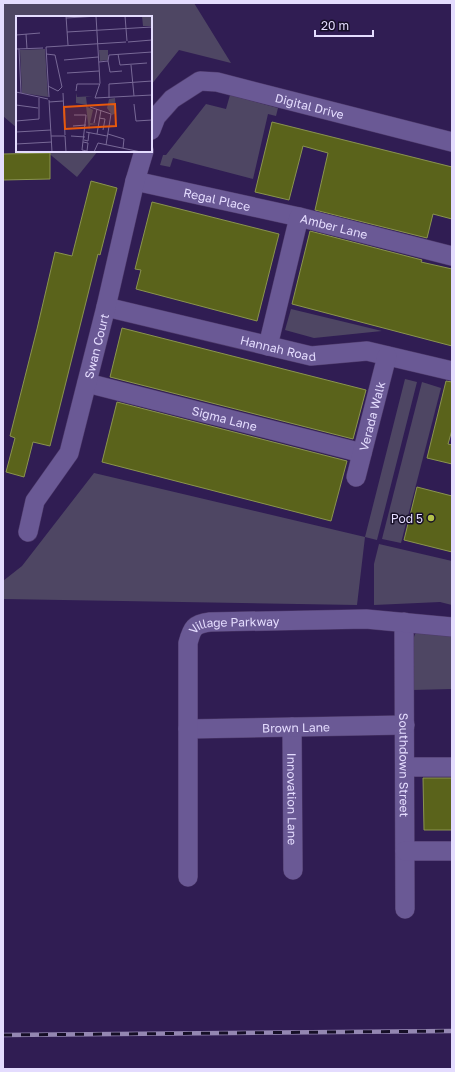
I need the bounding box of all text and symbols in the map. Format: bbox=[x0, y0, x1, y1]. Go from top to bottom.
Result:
scale bar bbox=[315, 12, 373, 38]
inset map bbox=[16, 16, 152, 152]
text: 20 m bbox=[321, 18, 349, 33]
street label: Digital Drive bbox=[274, 90, 346, 122]
street label: Regal Place bbox=[182, 184, 252, 214]
street label: Amber Lane bbox=[299, 210, 369, 242]
street label: Swan Court bbox=[81, 312, 112, 380]
street label: Hannah Road bbox=[239, 332, 317, 364]
street label: Verada Walk bbox=[356, 379, 388, 452]
street label: Sigma Lane bbox=[190, 403, 259, 434]
place label: Pod 5 bbox=[391, 511, 423, 526]
marker: Pod 5 bbox=[426, 513, 436, 523]
street label: Village Parkway bbox=[185, 613, 280, 637]
street label: Southdown Street bbox=[397, 713, 412, 817]
street label: Brown Lane bbox=[262, 719, 330, 735]
street label: Innovation Lane bbox=[285, 753, 300, 845]

